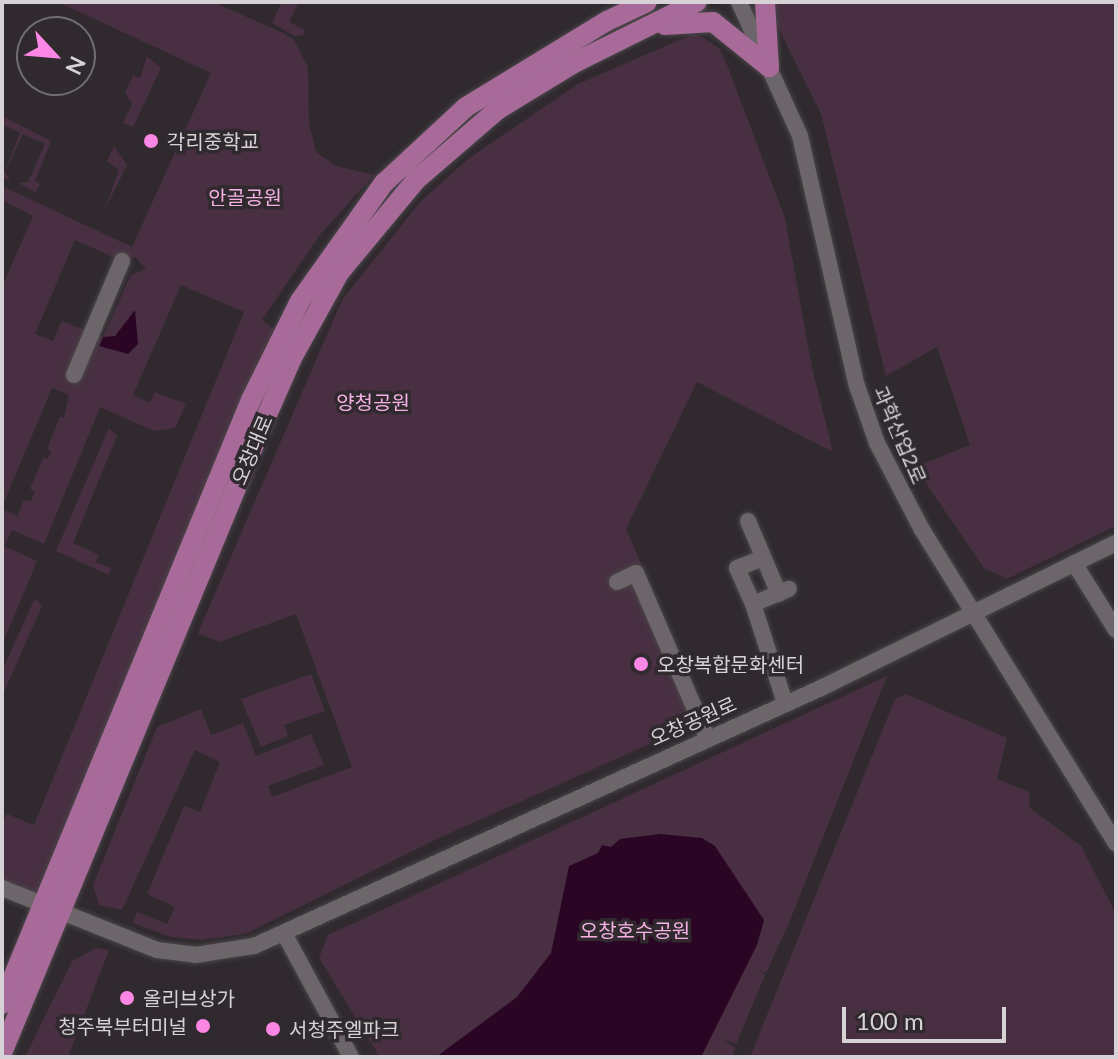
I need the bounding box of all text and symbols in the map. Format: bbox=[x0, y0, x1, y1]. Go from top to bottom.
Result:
north arrow bbox=[16, 16, 96, 96]
text: N bbox=[60, 52, 92, 79]
place label: 각리중학교 bbox=[167, 129, 259, 153]
marker: 각리중학교 bbox=[142, 132, 160, 150]
park label: 안골공원 bbox=[208, 185, 282, 209]
street label: 과학산업2로 bbox=[869, 383, 931, 487]
park label: 양청공원 bbox=[336, 390, 410, 414]
street label: 오창대로 bbox=[227, 411, 277, 489]
place label: 오창복합문화센터 bbox=[657, 652, 804, 676]
marker: 오창복합문화센터 bbox=[632, 655, 650, 673]
street label: 오창공원로 bbox=[646, 691, 740, 751]
park label: 오창호수공원 bbox=[580, 918, 690, 942]
place label: 올리브상가 bbox=[143, 986, 235, 1010]
marker: 올리브상가 bbox=[118, 989, 136, 1007]
scale bar bbox=[846, 991, 1010, 1041]
text: 100 m bbox=[856, 1006, 924, 1035]
place label: 청주북부터미널 bbox=[58, 1014, 187, 1038]
marker: 청주북부터미널 bbox=[194, 1017, 212, 1035]
place label: 서청주엘파크 bbox=[289, 1017, 399, 1041]
marker: 서청주엘파크 bbox=[264, 1020, 282, 1038]

